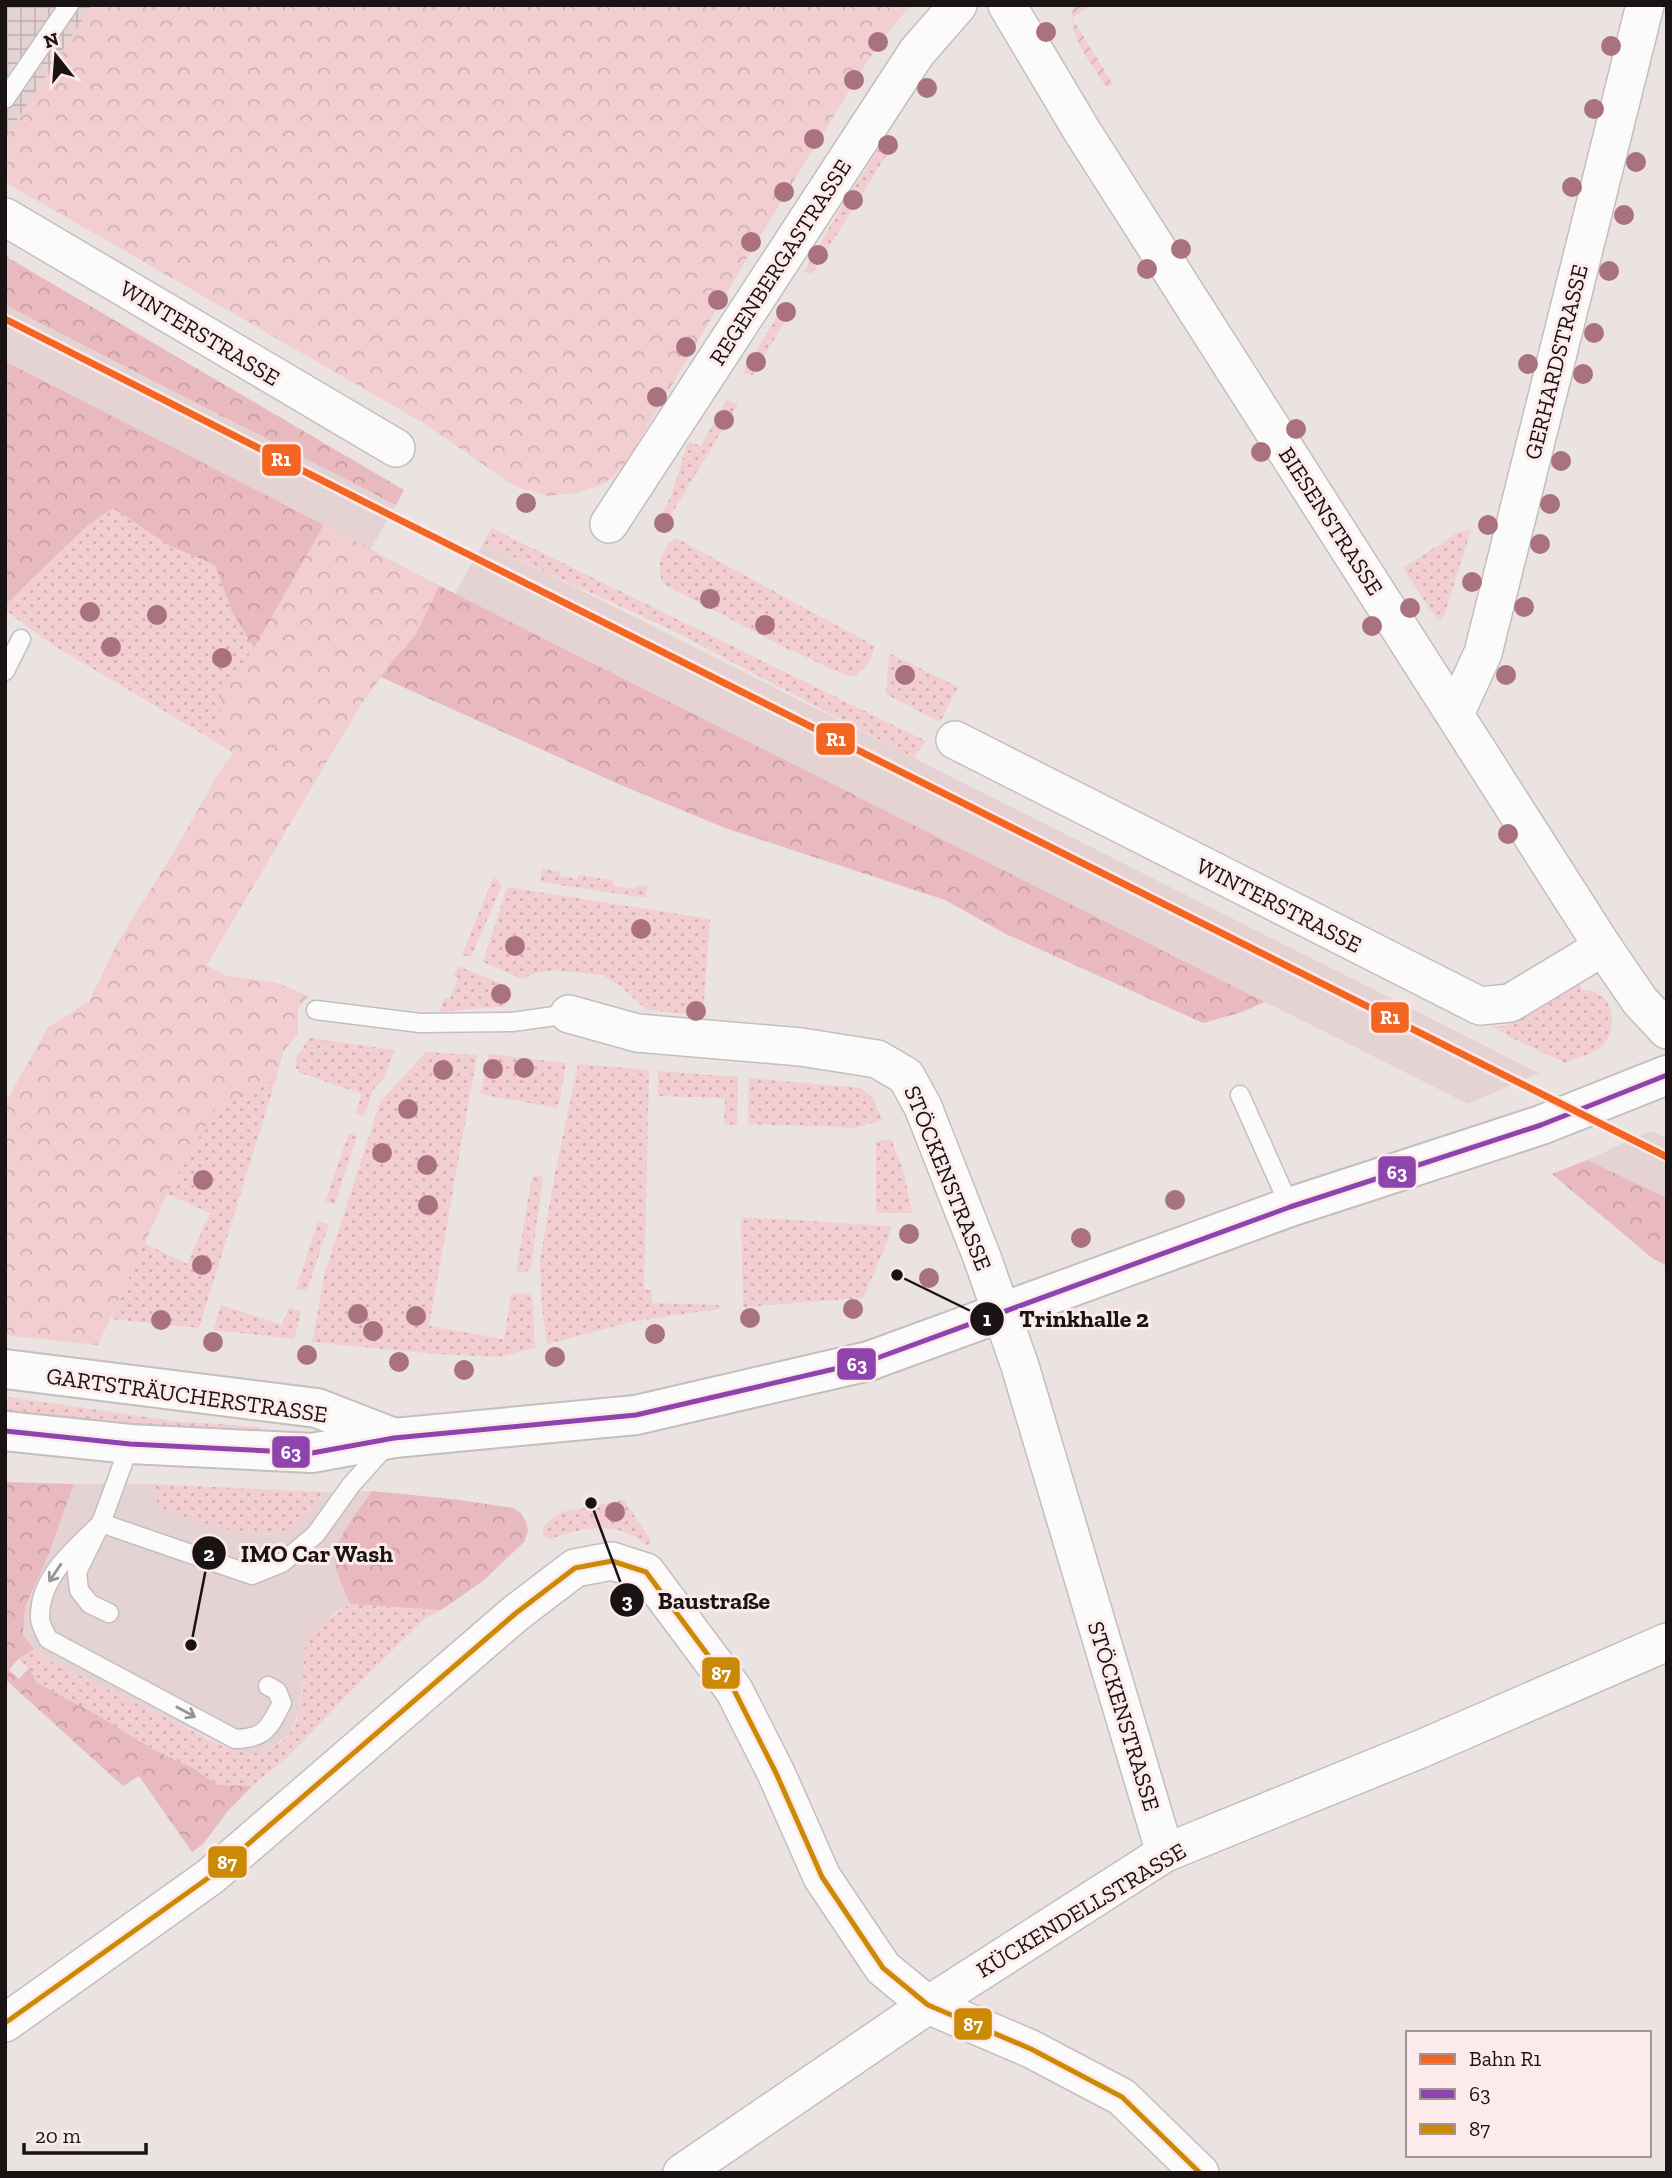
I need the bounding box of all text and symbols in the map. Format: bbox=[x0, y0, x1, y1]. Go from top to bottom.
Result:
north arrow bbox=[21, 21, 91, 91]
text: N bbox=[41, 27, 61, 53]
street label: REGENBERGASTRASSE bbox=[703, 154, 857, 370]
street label: GERHARDSTRASSE bbox=[1518, 262, 1594, 462]
street label: WINTERSTRASSE bbox=[115, 274, 285, 392]
street label: BIESENSTRASSE bbox=[1273, 442, 1389, 600]
line badge: R1 bbox=[261, 443, 302, 477]
text: R1 bbox=[271, 448, 291, 471]
line badge: R1 bbox=[815, 722, 856, 756]
text: R1 bbox=[826, 728, 846, 751]
street label: WINTERSTRASSE bbox=[1192, 851, 1366, 959]
line badge: R1 bbox=[1370, 1001, 1410, 1034]
text: R1 bbox=[1380, 1006, 1400, 1029]
street label: STÖCKENSTRASSE bbox=[898, 1081, 998, 1275]
line badge: 63 bbox=[1377, 1155, 1417, 1189]
text: 63 bbox=[1387, 1161, 1407, 1184]
callout: Trinkhalle 2 bbox=[970, 1296, 1162, 1341]
text: Trinkhalle 2 bbox=[1019, 1304, 1149, 1333]
text: 1 bbox=[983, 1306, 992, 1331]
line badge: 63 bbox=[836, 1347, 877, 1381]
text: 63 bbox=[847, 1353, 867, 1376]
street label: GARTSTRÄUCHERSTRASSE bbox=[45, 1361, 329, 1429]
line badge: 63 bbox=[271, 1435, 311, 1469]
text: 63 bbox=[281, 1441, 301, 1464]
callout: IMO Car Wash bbox=[192, 1531, 408, 1576]
text: IMO Car Wash bbox=[241, 1539, 393, 1568]
text: 2 bbox=[203, 1541, 215, 1566]
one-way arrow bbox=[48, 1563, 63, 1582]
callout: Baustraße bbox=[609, 1578, 785, 1623]
text: Baustraße bbox=[658, 1586, 771, 1615]
text: 3 bbox=[621, 1588, 633, 1613]
street label: STÖCKENSTRASSE bbox=[1082, 1618, 1166, 1814]
line badge: 87 bbox=[701, 1656, 741, 1690]
text: 87 bbox=[711, 1662, 731, 1685]
one-way arrow bbox=[175, 1706, 196, 1719]
street label: KÜCKENDELLSTRASSE bbox=[971, 1836, 1191, 1984]
line badge: 87 bbox=[207, 1845, 248, 1879]
text: 87 bbox=[217, 1851, 237, 1874]
line badge: 87 bbox=[953, 2007, 993, 2041]
text: 87 bbox=[963, 2013, 983, 2036]
legend bbox=[1406, 2031, 1651, 2157]
text: Bahn R1 bbox=[1469, 2046, 1541, 2071]
text: 63 bbox=[1469, 2081, 1490, 2106]
scale bar bbox=[24, 2112, 147, 2156]
text: 87 bbox=[1469, 2116, 1490, 2141]
text: 20 m bbox=[35, 2123, 81, 2148]

